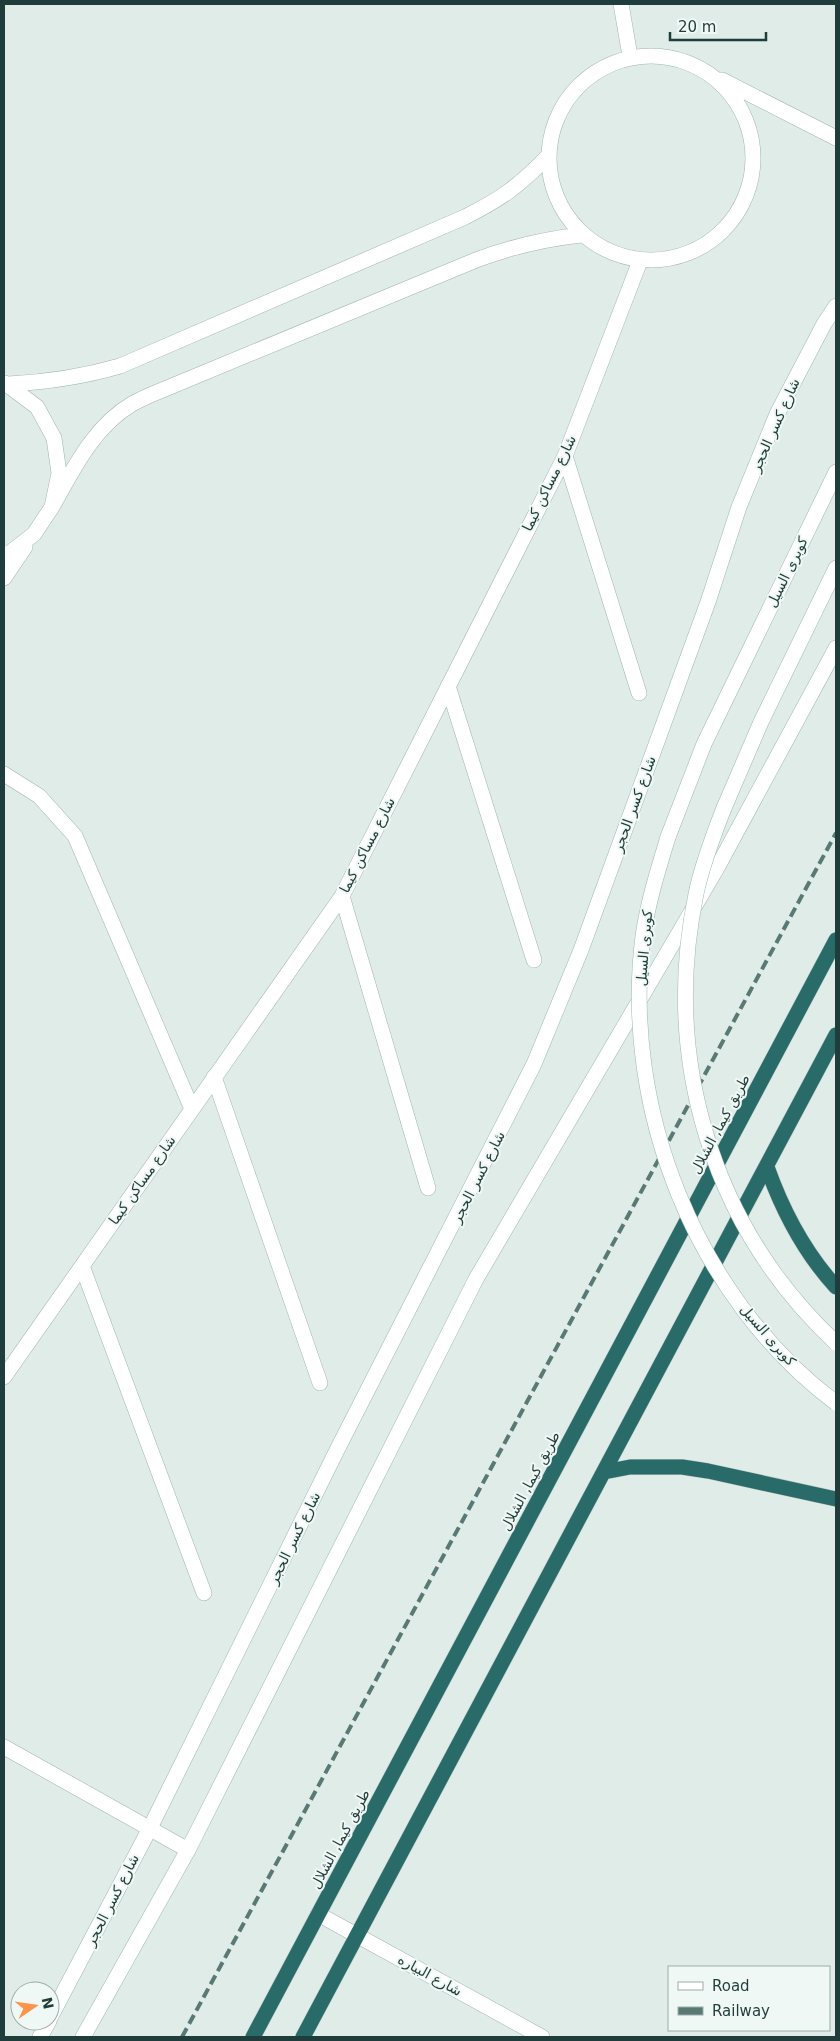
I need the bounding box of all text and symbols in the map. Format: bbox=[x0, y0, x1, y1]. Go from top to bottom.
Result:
scale bar bbox=[670, 10, 766, 42]
text: 20 m bbox=[678, 18, 716, 36]
street label: شارع كسر الحجر bbox=[747, 376, 804, 476]
street label: شارع مساكن كيما bbox=[519, 432, 580, 534]
street label: كوبرى السيل bbox=[763, 534, 812, 610]
street label: شارع كسر الحجر bbox=[609, 754, 660, 855]
street label: شارع مساكن كيما bbox=[336, 795, 399, 896]
street label: كوبرى السيل bbox=[633, 909, 656, 987]
street label: طريق كيما, الشلال bbox=[687, 1072, 754, 1177]
street label: شارع كسر الحجر bbox=[448, 1128, 509, 1227]
street label: شارع مساكن كيما bbox=[105, 1132, 179, 1228]
street label: كوبرى السيل bbox=[736, 1301, 799, 1370]
street label: طريق كيما, الشلال bbox=[497, 1429, 564, 1534]
street label: شارع كسر الحجر bbox=[264, 1489, 324, 1588]
street label: طريق كيما, الشلال bbox=[307, 1787, 374, 1892]
street label: شارع كسر الحجر bbox=[82, 1851, 143, 1950]
street label: شارع البياره bbox=[395, 1951, 465, 2000]
legend bbox=[668, 1966, 830, 2031]
text: Road bbox=[712, 1977, 750, 1995]
north arrow bbox=[10, 1981, 60, 2031]
text: N bbox=[39, 1996, 57, 2011]
text: Railway bbox=[712, 2002, 770, 2020]

